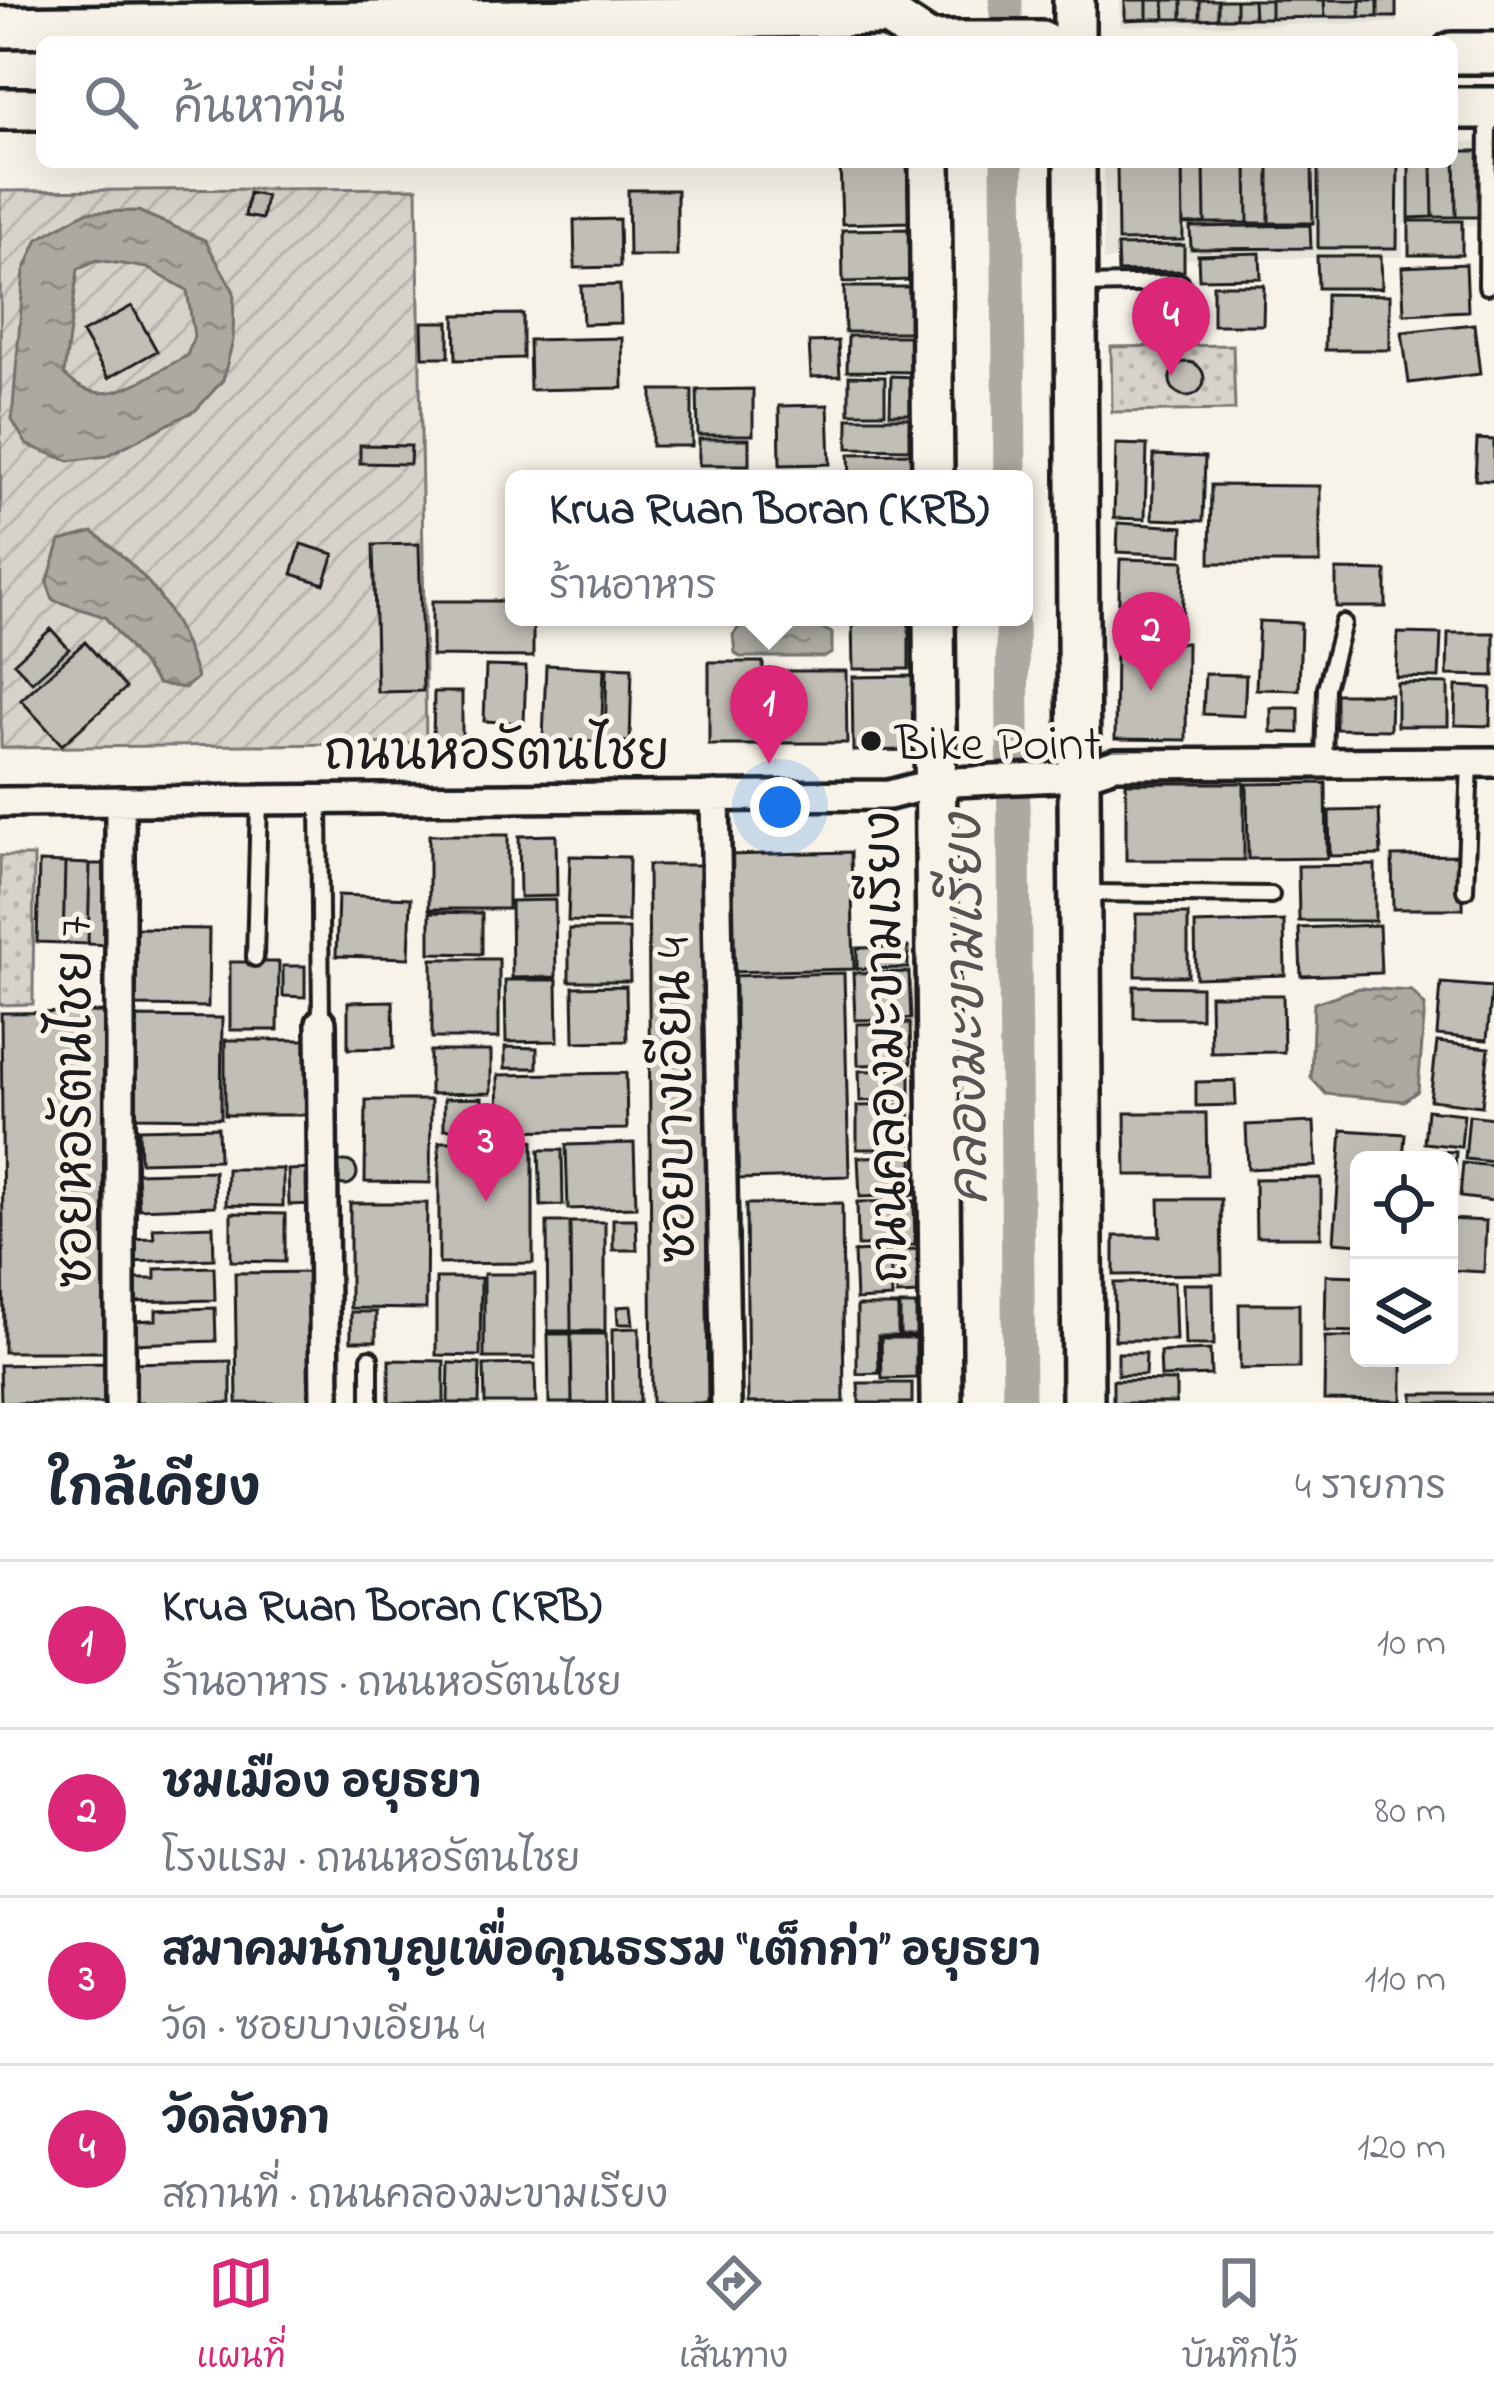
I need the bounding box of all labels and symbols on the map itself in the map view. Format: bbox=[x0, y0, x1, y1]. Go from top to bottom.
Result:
pin: 4 bbox=[1132, 277, 1210, 376]
pin: 2 bbox=[1112, 592, 1190, 691]
pin: 1 bbox=[730, 665, 808, 764]
place label: Bike Point bbox=[893, 709, 1101, 784]
street label: ถนนหอรัตนไชย bbox=[324, 718, 670, 793]
marker: Bike Point bbox=[858, 728, 884, 754]
your location bbox=[750, 777, 810, 837]
water label: คลองมะขามเรียง bbox=[928, 810, 1012, 1205]
street label: ถนนคลองมะขามเรียง bbox=[848, 811, 931, 1283]
street label: ซอยหอรัตนไชย 7 bbox=[40, 916, 115, 1288]
street label: ซอยบางเอียน 4 bbox=[638, 936, 719, 1264]
pin: 3 bbox=[447, 1103, 525, 1202]

